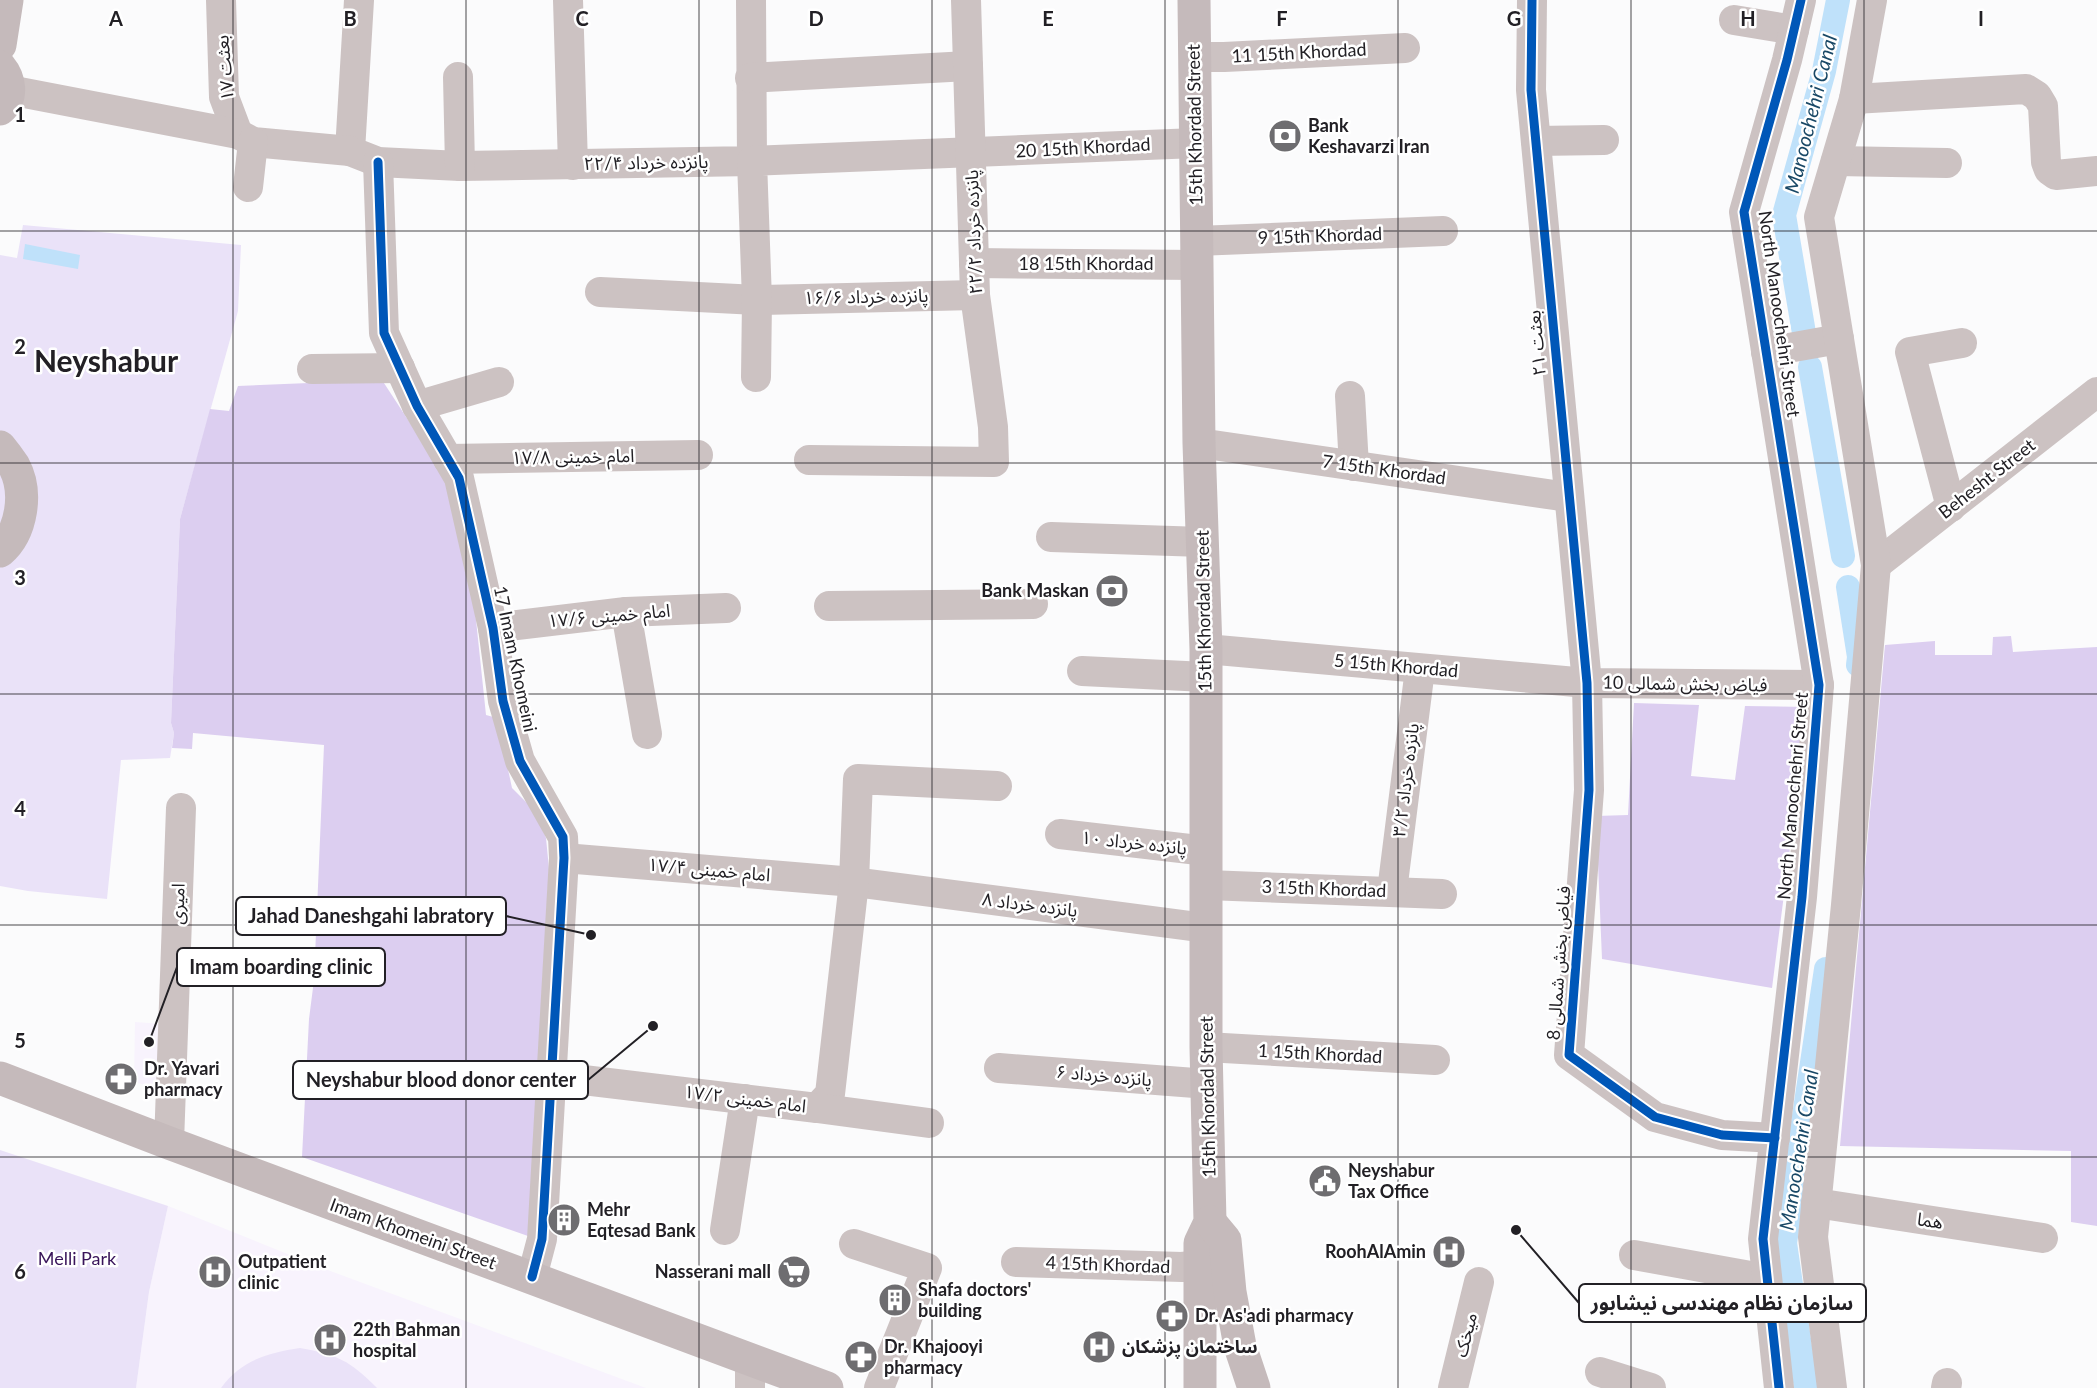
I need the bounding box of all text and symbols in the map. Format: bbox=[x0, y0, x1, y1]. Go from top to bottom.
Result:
text: A bbox=[108, 6, 123, 30]
text: B bbox=[343, 6, 357, 30]
text: C bbox=[575, 6, 589, 30]
text: D bbox=[808, 6, 824, 30]
text: E bbox=[1042, 6, 1054, 30]
text: F bbox=[1276, 6, 1288, 30]
text: G bbox=[1507, 6, 1521, 30]
text: H bbox=[1740, 6, 1756, 30]
text: I bbox=[1978, 6, 1984, 30]
water label: Manoochehri Canal bbox=[1779, 32, 1841, 195]
street label: بعثت ۱۷ bbox=[210, 34, 238, 102]
street label: 11 15th Khordad bbox=[1231, 37, 1367, 67]
street label: 15th Khordad Street bbox=[1182, 44, 1206, 206]
text: 1 bbox=[14, 102, 26, 126]
place label: Bank Keshavarzi Iran bbox=[1308, 114, 1430, 157]
bank icon: Bank Keshavarzi Iran bbox=[1267, 118, 1303, 154]
street label: 20 15th Khordad bbox=[1015, 132, 1151, 162]
street label: پانزده خرداد ۲۲/۴ bbox=[583, 150, 709, 175]
street label: پانزده خرداد ۲۲/۲ bbox=[960, 169, 987, 295]
street label: North Manoochehri Street bbox=[1755, 209, 1805, 419]
street label: 9 15th Khordad bbox=[1257, 222, 1383, 248]
street label: 18 15th Khordad bbox=[1019, 252, 1153, 274]
street label: پانزده خرداد ۱۶/۶ bbox=[803, 284, 929, 309]
street label: بعثت ۲۱ bbox=[1522, 309, 1550, 377]
text: 2 bbox=[14, 334, 26, 358]
district label: Neyshabur bbox=[34, 342, 179, 378]
street label: Behesht Street bbox=[1934, 433, 2040, 523]
street label: امام خمینی ۱۷/۸ bbox=[511, 444, 635, 472]
street label: 7 15th Khordad bbox=[1321, 449, 1447, 489]
street label: 15th Khordad Street bbox=[1191, 530, 1215, 692]
text: 3 bbox=[14, 565, 26, 589]
bank icon: Bank Maskan bbox=[1094, 573, 1130, 609]
place label: Bank Maskan bbox=[981, 579, 1089, 601]
street label: 17 Imam Khomeini bbox=[490, 584, 542, 734]
street label: امام خمینی ۱۷/۶ bbox=[547, 599, 672, 635]
street label: 5 15th Khordad bbox=[1333, 649, 1459, 681]
street label: فیاض بخش شمالی 10 bbox=[1602, 671, 1768, 696]
street label: North Manoochehri Street bbox=[1772, 691, 1812, 901]
street label: پانزده خرداد ۳/۲ bbox=[1387, 722, 1424, 838]
text: 4 bbox=[14, 796, 26, 820]
street label: پانزده خرداد ۱۰ bbox=[1080, 826, 1188, 860]
street label: امام خمینی ۱۷/۴ bbox=[646, 853, 771, 889]
street label: 3 15th Khordad bbox=[1261, 875, 1387, 901]
street label: امیری bbox=[165, 883, 190, 925]
street label: فیاض بخش شمالی 8 bbox=[1542, 885, 1575, 1041]
street label: پانزده خرداد ۸ bbox=[981, 887, 1079, 922]
callout: Jahad Daneshgahi labratory bbox=[236, 897, 506, 935]
text: Jahad Daneshgahi labratory bbox=[248, 903, 494, 927]
callout: Imam boarding clinic bbox=[177, 948, 385, 986]
text: Imam boarding clinic bbox=[189, 954, 373, 978]
street label: 15th Khordad Street bbox=[1195, 1016, 1219, 1178]
text: 5 bbox=[14, 1028, 26, 1052]
street label: 1 15th Khordad bbox=[1257, 1039, 1383, 1067]
place label: Dr. Yavari pharmacy bbox=[144, 1057, 223, 1100]
street label: پانزده خرداد ۶ bbox=[1055, 1060, 1153, 1091]
pharmacy icon: Dr. Yavari pharmacy bbox=[103, 1061, 139, 1097]
callout: Neyshabur blood donor center bbox=[293, 1061, 588, 1099]
text: Neyshabur blood donor center bbox=[306, 1067, 577, 1091]
water label: Manoochehri Canal bbox=[1773, 1067, 1823, 1232]
street label: امام خمینی ۱۷/۲ bbox=[682, 1080, 808, 1120]
place label: Neyshabur Tax Office bbox=[1348, 1159, 1435, 1202]
public building icon: Neyshabur Tax Office bbox=[1307, 1163, 1343, 1199]
street label: Imam Khomeini Street bbox=[327, 1193, 500, 1274]
place label: Mehr Eqtesad Bank bbox=[587, 1198, 696, 1241]
building icon: Mehr Eqtesad Bank bbox=[546, 1202, 582, 1238]
street label: هما bbox=[1916, 1207, 1945, 1233]
hospital icon: RoohAlAmin bbox=[1431, 1234, 1467, 1270]
place label: RoohAlAmin bbox=[1325, 1240, 1426, 1262]
park label: Melli Park bbox=[38, 1247, 117, 1269]
place label: Outpatient clinic bbox=[238, 1250, 327, 1293]
street label: 4 15th Khordad bbox=[1045, 1251, 1171, 1277]
hospital icon: Outpatient clinic bbox=[197, 1254, 233, 1290]
supermarket icon: Nasserani mall bbox=[776, 1254, 812, 1290]
text: 6 bbox=[14, 1259, 26, 1283]
place label: Nasserani mall bbox=[655, 1260, 771, 1282]
place label: Shafa doctors' building bbox=[918, 1278, 1031, 1321]
building icon: Shafa doctors' building bbox=[877, 1282, 913, 1318]
callout: سازمان نظام مهندسی نیشابور bbox=[1579, 1284, 1866, 1322]
text: سازمان نظام مهندسی نیشابور bbox=[1590, 1290, 1853, 1318]
pharmacy icon: Dr. As'adi pharmacy bbox=[1154, 1298, 1190, 1334]
place label: Dr. As'adi pharmacy bbox=[1195, 1304, 1354, 1326]
street label: میخک bbox=[1449, 1310, 1481, 1359]
place label: 22th Bahman hospital bbox=[353, 1318, 460, 1361]
hospital icon: 22th Bahman hospital bbox=[312, 1322, 348, 1358]
hospital icon: ساختمان پزشکان bbox=[1081, 1329, 1117, 1365]
place label: Dr. Khajooyi pharmacy bbox=[884, 1335, 983, 1378]
place label: ساختمان پزشکان bbox=[1122, 1335, 1258, 1359]
pharmacy icon: Dr. Khajooyi pharmacy bbox=[843, 1339, 879, 1375]

